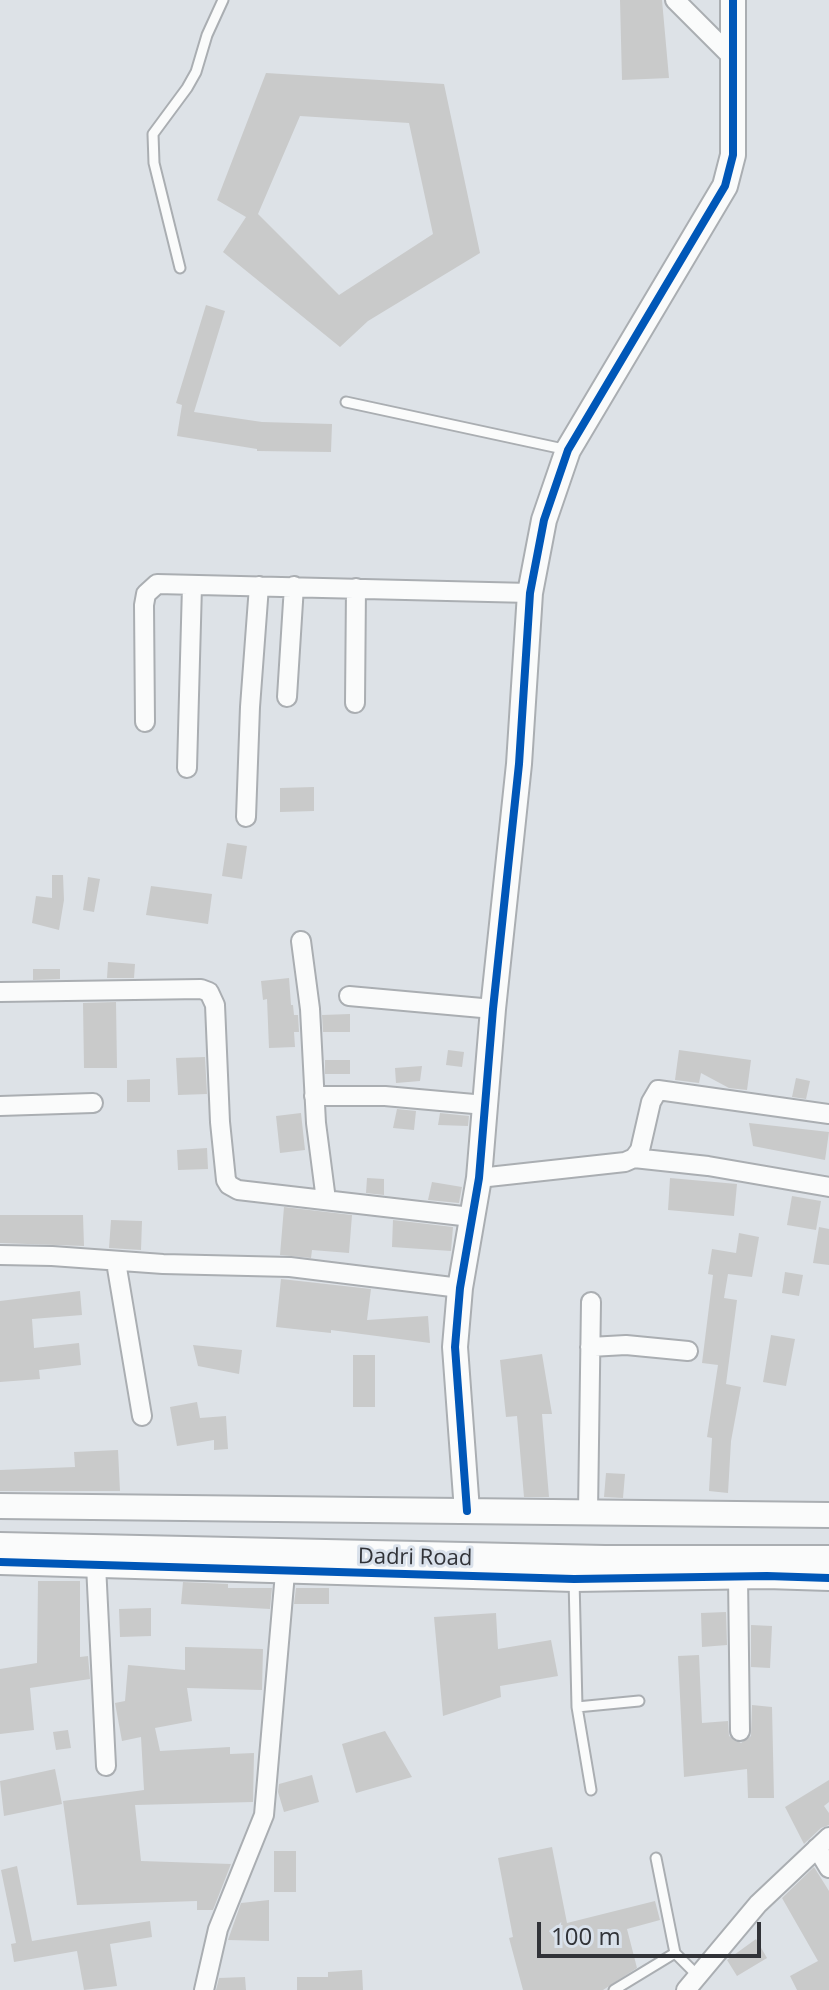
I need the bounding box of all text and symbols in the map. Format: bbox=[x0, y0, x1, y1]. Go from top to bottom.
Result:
street label: Dadri Road bbox=[358, 1544, 472, 1572]
scale bar bbox=[541, 1906, 765, 1956]
text: 100 m bbox=[551, 1919, 621, 1952]

